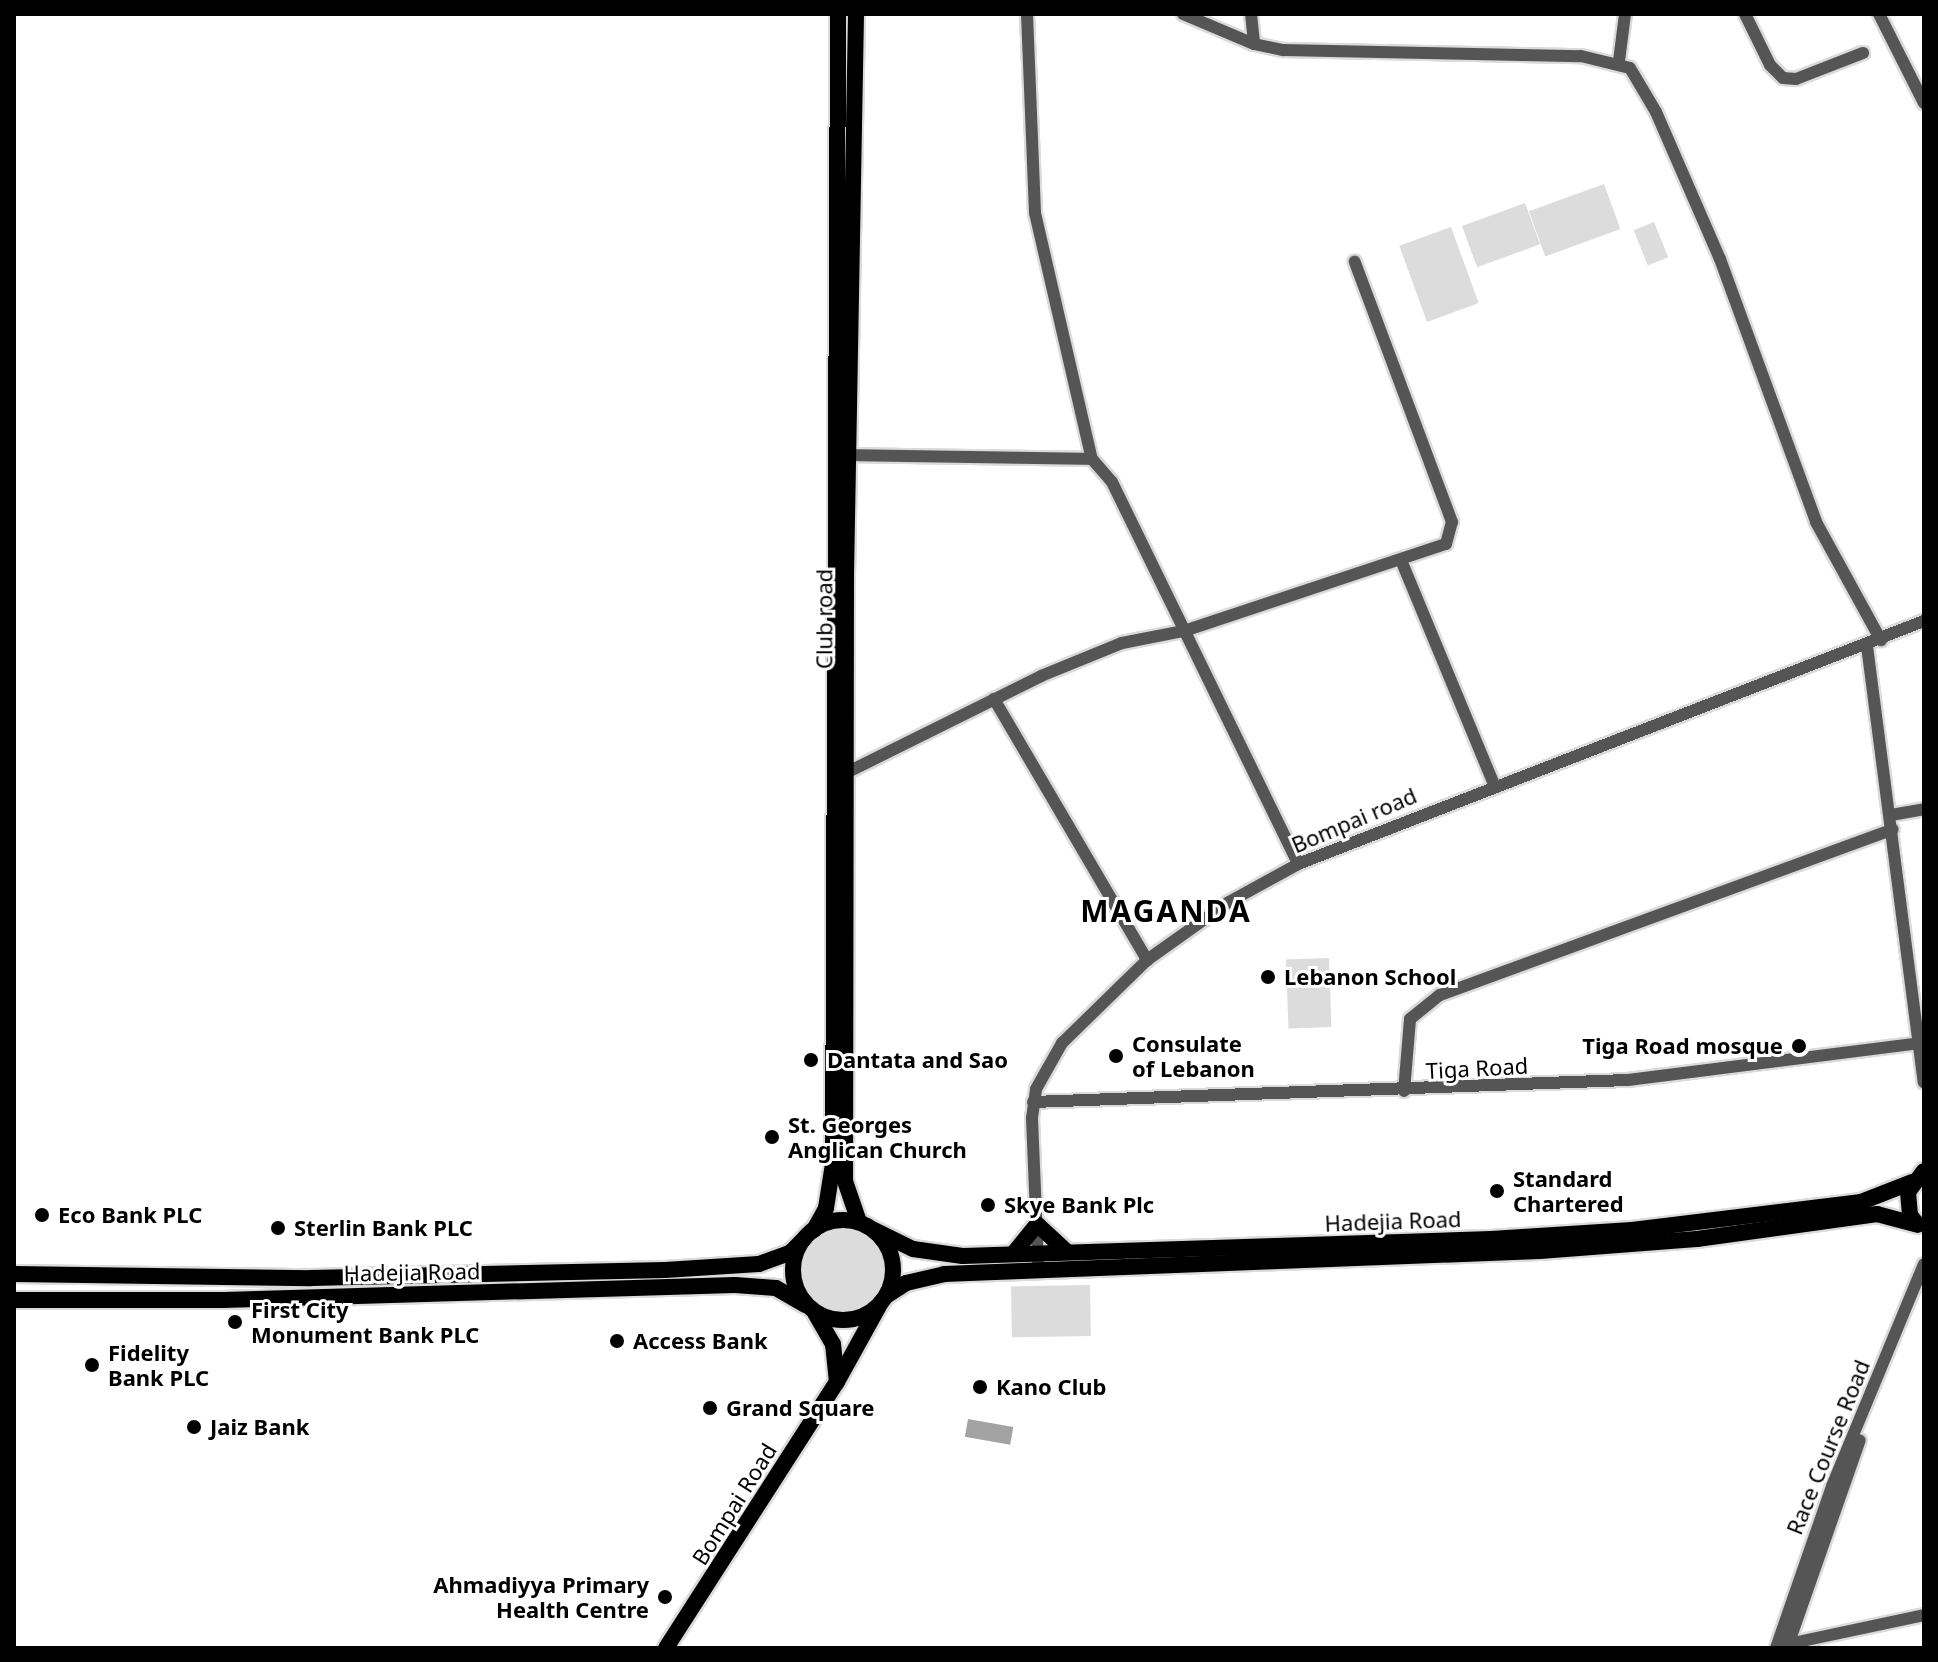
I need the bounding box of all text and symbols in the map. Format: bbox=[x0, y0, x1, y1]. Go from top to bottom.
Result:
street label: Club road bbox=[811, 569, 837, 669]
street label: Bompai road bbox=[1288, 782, 1420, 858]
district label: MAGANDA bbox=[1080, 893, 1252, 929]
place label: Lebanon School bbox=[1284, 964, 1456, 990]
marker: Lebanon School bbox=[1259, 968, 1277, 986]
place label: Consulate of Lebanon bbox=[1132, 1030, 1255, 1082]
place label: Tiga Road mosque bbox=[1582, 1033, 1783, 1059]
marker: Tiga Road mosque bbox=[1790, 1037, 1808, 1055]
place label: Dantata and Sao bbox=[827, 1047, 1008, 1073]
marker: Consulate of Lebanon bbox=[1107, 1047, 1125, 1065]
marker: Dantata and Sao bbox=[802, 1051, 820, 1069]
street label: Tiga Road bbox=[1425, 1052, 1529, 1084]
place label: St. Georges Anglican Church bbox=[788, 1111, 967, 1162]
marker: St. Georges Anglican Church bbox=[763, 1128, 781, 1146]
place label: Standard Chartered bbox=[1513, 1165, 1624, 1216]
marker: Standard Chartered bbox=[1488, 1182, 1506, 1200]
place label: Skye Bank Plc bbox=[1004, 1192, 1154, 1218]
marker: Skye Bank Plc bbox=[979, 1196, 997, 1214]
place label: Eco Bank PLC bbox=[58, 1202, 202, 1228]
street label: Hadejia Road bbox=[1324, 1205, 1462, 1237]
marker: Eco Bank PLC bbox=[33, 1206, 51, 1224]
place label: Sterlin Bank PLC bbox=[294, 1215, 473, 1241]
marker: Sterlin Bank PLC bbox=[269, 1219, 287, 1237]
street label: Hadejia Road bbox=[343, 1258, 481, 1286]
place label: First City Monument Bank PLC bbox=[251, 1296, 479, 1348]
marker: First City Monument Bank PLC bbox=[226, 1313, 244, 1331]
place label: Access Bank bbox=[633, 1328, 768, 1354]
marker: Access Bank bbox=[608, 1332, 626, 1350]
place label: Fidelity Bank PLC bbox=[108, 1339, 209, 1390]
marker: Fidelity Bank PLC bbox=[83, 1356, 101, 1374]
street label: Race Course Road bbox=[1781, 1356, 1875, 1538]
place label: Kano Club bbox=[996, 1374, 1106, 1400]
marker: Kano Club bbox=[971, 1378, 989, 1396]
place label: Grand Square bbox=[726, 1395, 874, 1421]
marker: Grand Square bbox=[701, 1399, 719, 1417]
place label: Jaiz Bank bbox=[210, 1414, 309, 1440]
marker: Jaiz Bank bbox=[185, 1418, 203, 1436]
street label: Bompai Road bbox=[686, 1438, 782, 1570]
place label: Ahmadiyya Primary Health Centre bbox=[433, 1571, 649, 1622]
marker: Ahmadiyya Primary Health Centre bbox=[656, 1588, 674, 1606]

